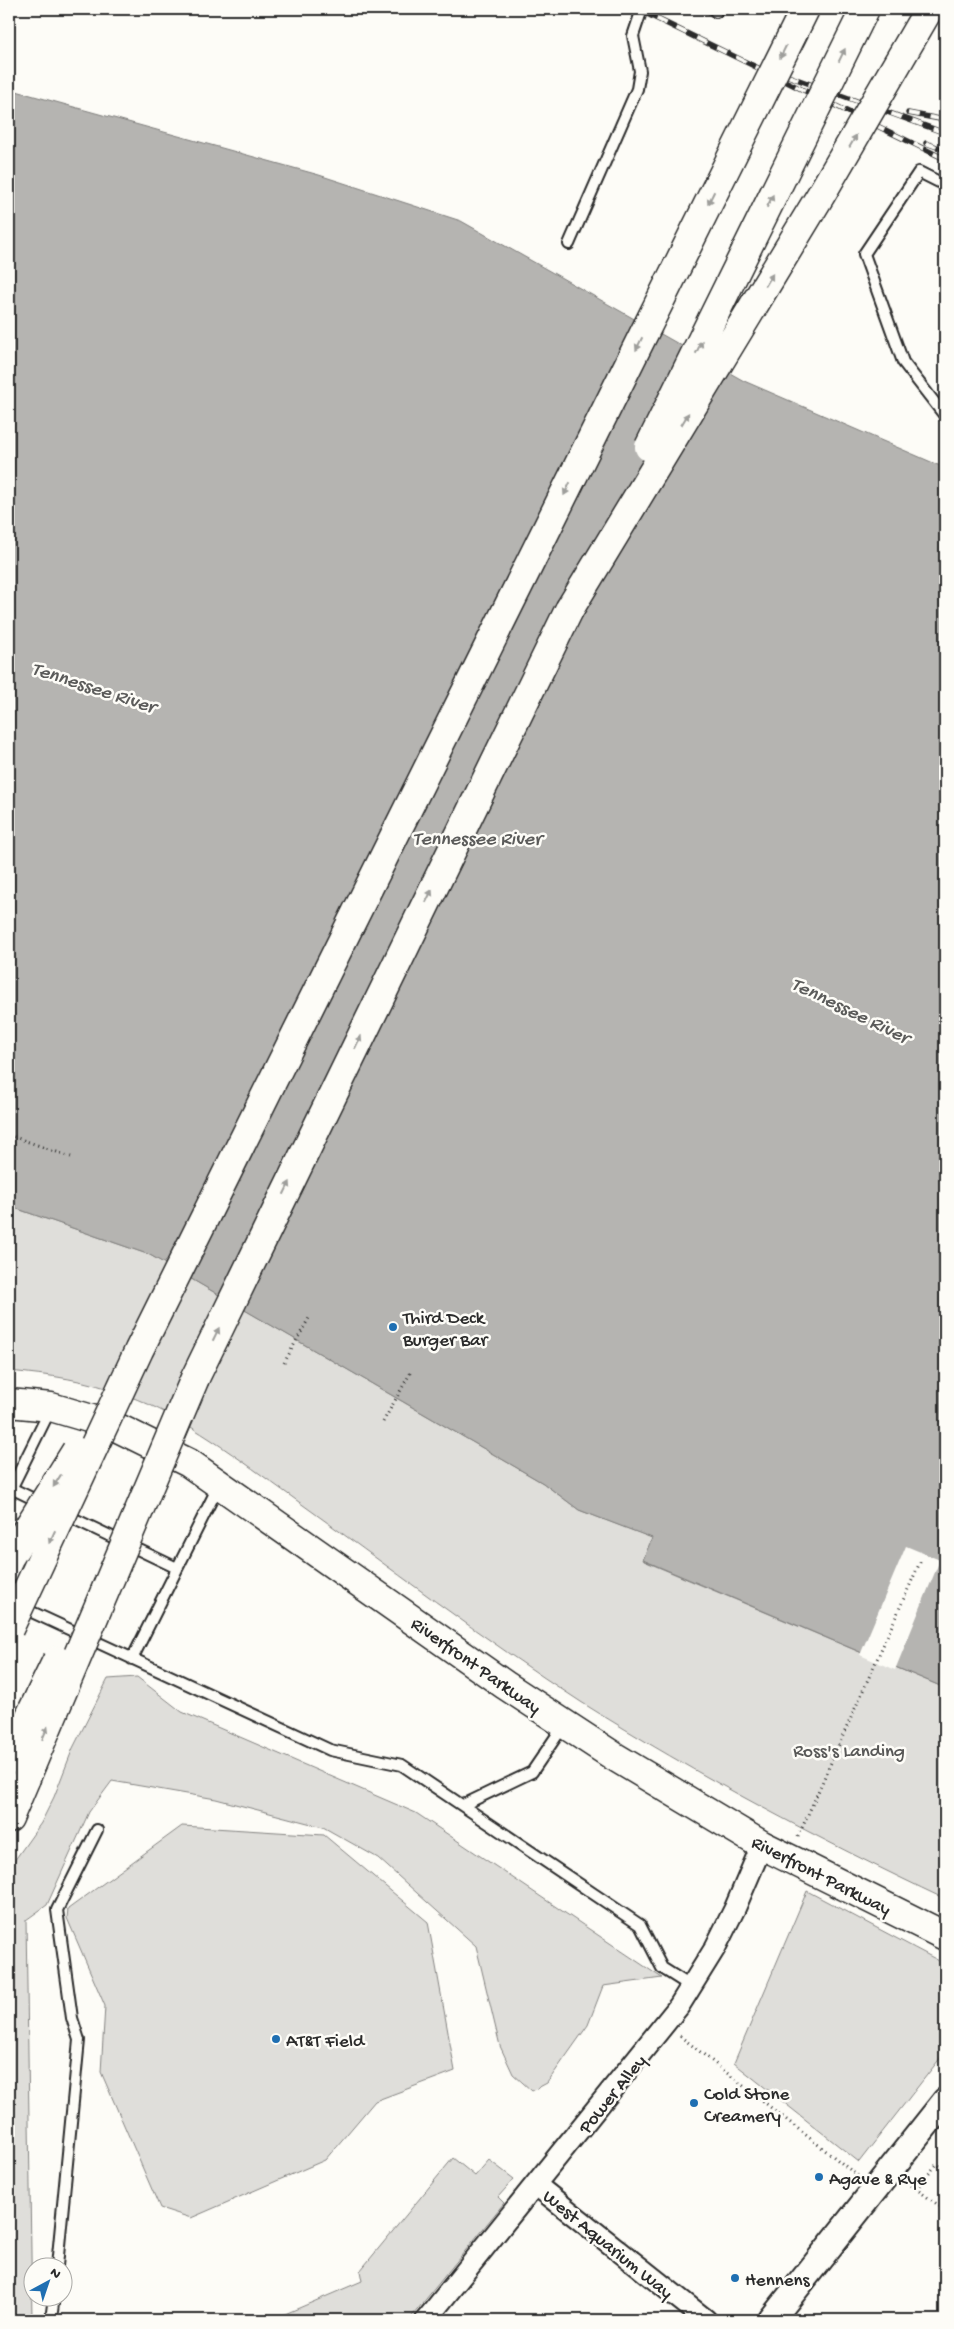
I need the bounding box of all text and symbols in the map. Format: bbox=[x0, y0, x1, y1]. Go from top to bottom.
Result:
one-way arrow bbox=[779, 45, 788, 60]
one-way arrow bbox=[838, 48, 846, 62]
one-way arrow bbox=[848, 134, 857, 147]
one-way arrow bbox=[707, 191, 715, 205]
one-way arrow bbox=[767, 194, 775, 208]
one-way arrow bbox=[765, 274, 774, 287]
one-way arrow bbox=[635, 336, 643, 351]
one-way arrow bbox=[695, 340, 703, 354]
one-way arrow bbox=[680, 413, 689, 426]
one-way arrow bbox=[563, 482, 571, 496]
water label: Tennessee River bbox=[28, 659, 161, 721]
water label: Tennessee River bbox=[413, 829, 545, 852]
one-way arrow bbox=[426, 889, 434, 903]
water label: Tennessee River bbox=[787, 974, 916, 1052]
one-way arrow bbox=[354, 1035, 362, 1049]
one-way arrow bbox=[283, 1181, 291, 1195]
place label: Third Deck Burger Bar bbox=[402, 1308, 489, 1353]
marker: Third Deck Burger Bar bbox=[387, 1321, 399, 1333]
one-way arrow bbox=[212, 1327, 220, 1341]
one-way arrow bbox=[53, 1474, 62, 1487]
one-way arrow bbox=[48, 1530, 56, 1544]
street label: Riverfront Parkway bbox=[406, 1613, 545, 1721]
one-way arrow bbox=[41, 1726, 49, 1740]
park label: Ross's Landing bbox=[793, 1741, 905, 1764]
street label: Riverfront Parkway bbox=[747, 1832, 895, 1923]
place label: AT&T Field bbox=[286, 2031, 366, 2054]
marker: AT&T Field bbox=[270, 2033, 282, 2045]
street label: Power Alley bbox=[574, 2051, 653, 2140]
place label: Cold Stone Creamery bbox=[704, 2084, 789, 2129]
marker: Cold Stone Creamery bbox=[688, 2097, 700, 2109]
place label: Agave & Rye bbox=[829, 2169, 927, 2192]
marker: Agave & Rye bbox=[813, 2171, 825, 2183]
street label: West Aquarium Way bbox=[537, 2186, 677, 2306]
north arrow bbox=[22, 2256, 72, 2306]
text: N bbox=[46, 2265, 64, 2283]
place label: Hennens bbox=[745, 2270, 811, 2293]
marker: Hennens bbox=[729, 2272, 741, 2284]

